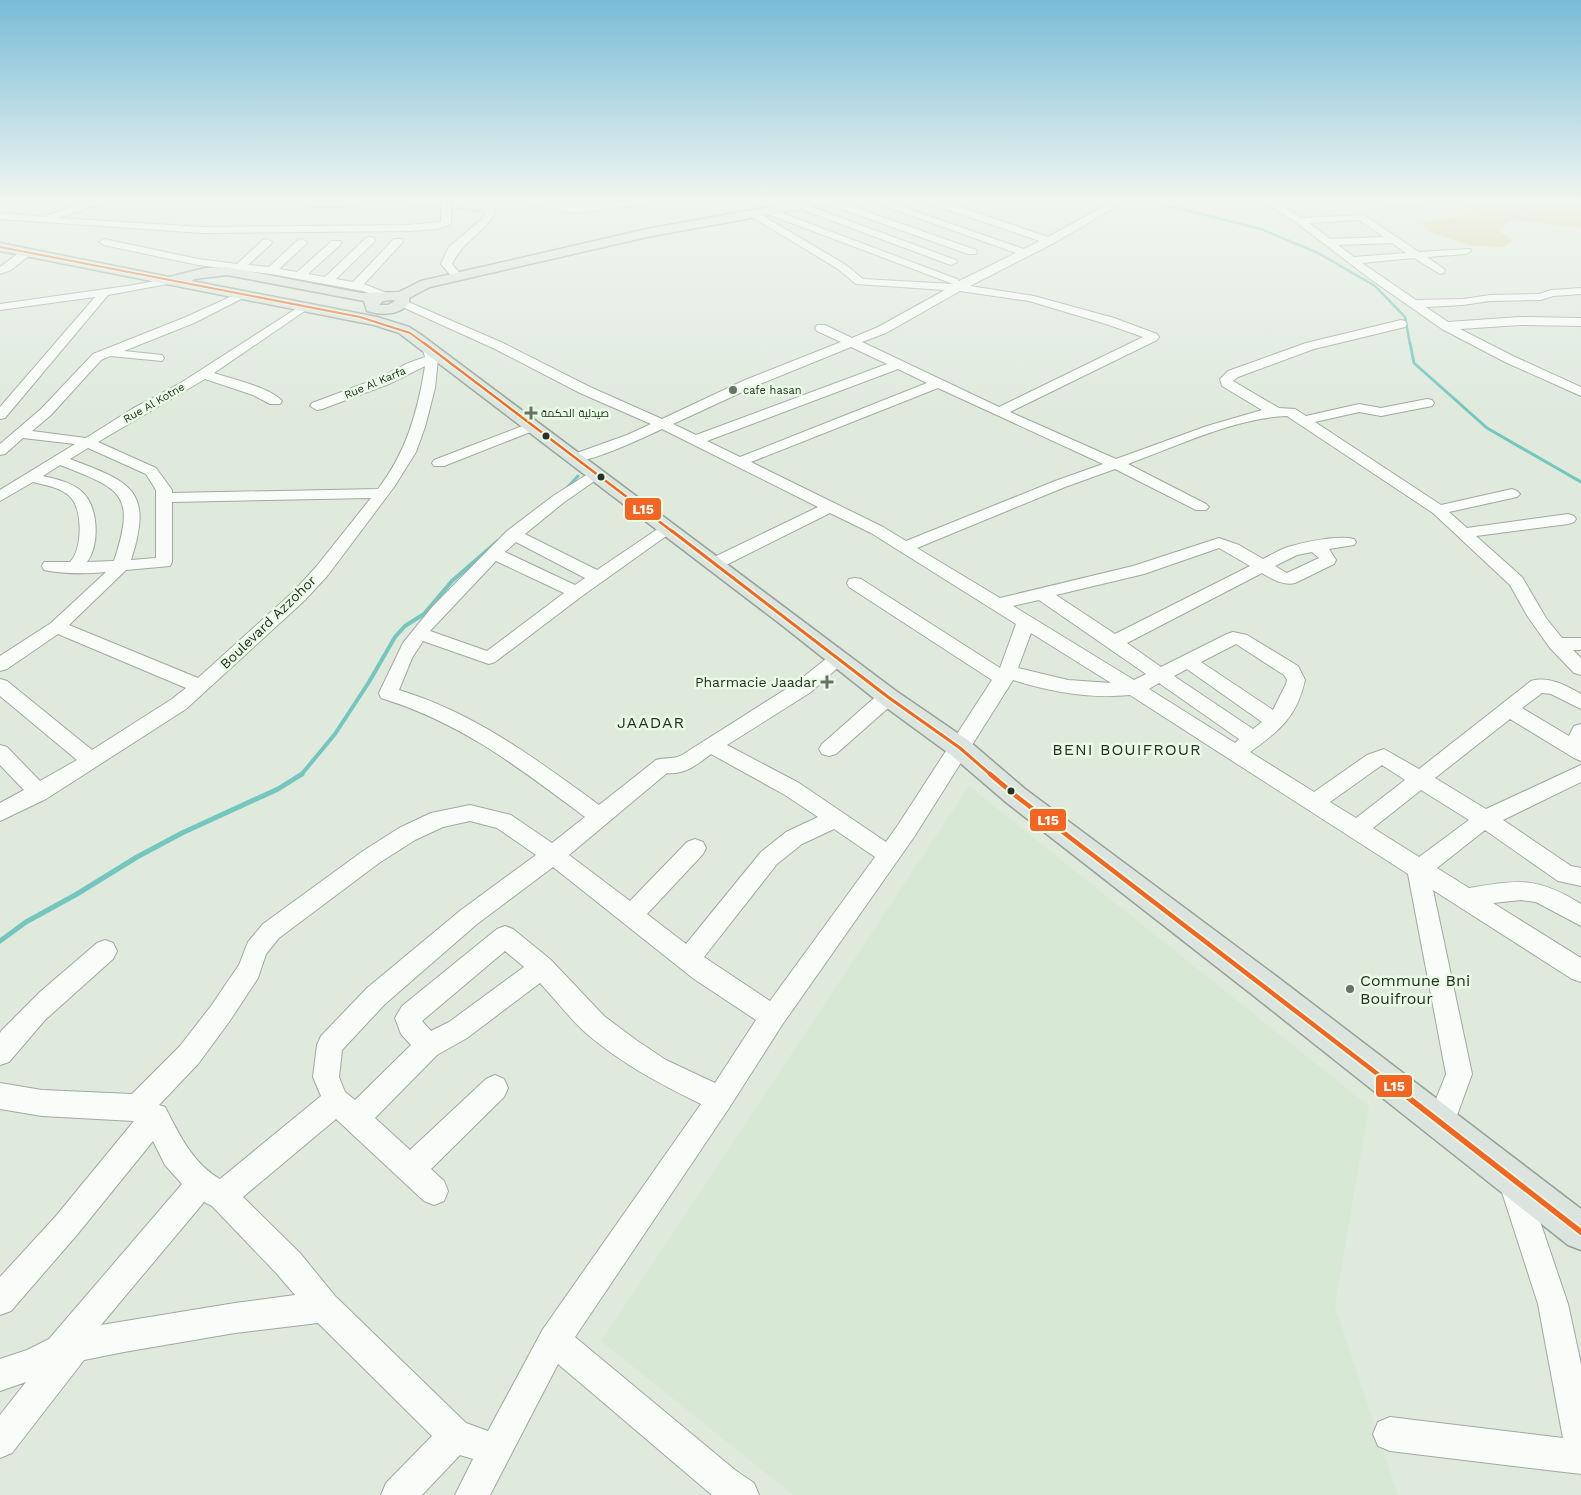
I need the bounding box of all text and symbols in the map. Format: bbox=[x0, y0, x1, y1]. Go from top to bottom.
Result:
street label: Rue Al Karfa bbox=[342, 364, 408, 402]
street label: Rue Al Kotne bbox=[121, 380, 187, 426]
marker: cafe hasan bbox=[727, 384, 739, 396]
place label: cafe hasan bbox=[743, 384, 801, 397]
marker: صيدلية الحكمة bbox=[525, 407, 537, 419]
place label: صيدلية الحكمة bbox=[541, 407, 609, 420]
unlabelled marker bbox=[541, 431, 551, 441]
unlabelled marker bbox=[596, 472, 606, 482]
line badge: L15 bbox=[624, 497, 662, 521]
text: L15 bbox=[632, 501, 654, 517]
street label: Boulevard Azzohor bbox=[217, 572, 319, 672]
place label: Pharmacie Jaadar bbox=[695, 674, 817, 690]
marker: Pharmacie Jaadar bbox=[821, 676, 833, 688]
district label: JAADAR bbox=[617, 713, 685, 732]
district label: BENI BOUIFROUR bbox=[1052, 740, 1202, 759]
unlabelled marker bbox=[1006, 786, 1016, 796]
line badge: L15 bbox=[1029, 808, 1067, 832]
text: L15 bbox=[1037, 812, 1059, 828]
place label: Commune Bni Bouifrour bbox=[1360, 971, 1470, 1008]
marker: Commune Bni Bouifrour bbox=[1344, 983, 1356, 995]
line badge: L15 bbox=[1375, 1074, 1413, 1098]
text: L15 bbox=[1383, 1078, 1405, 1094]

